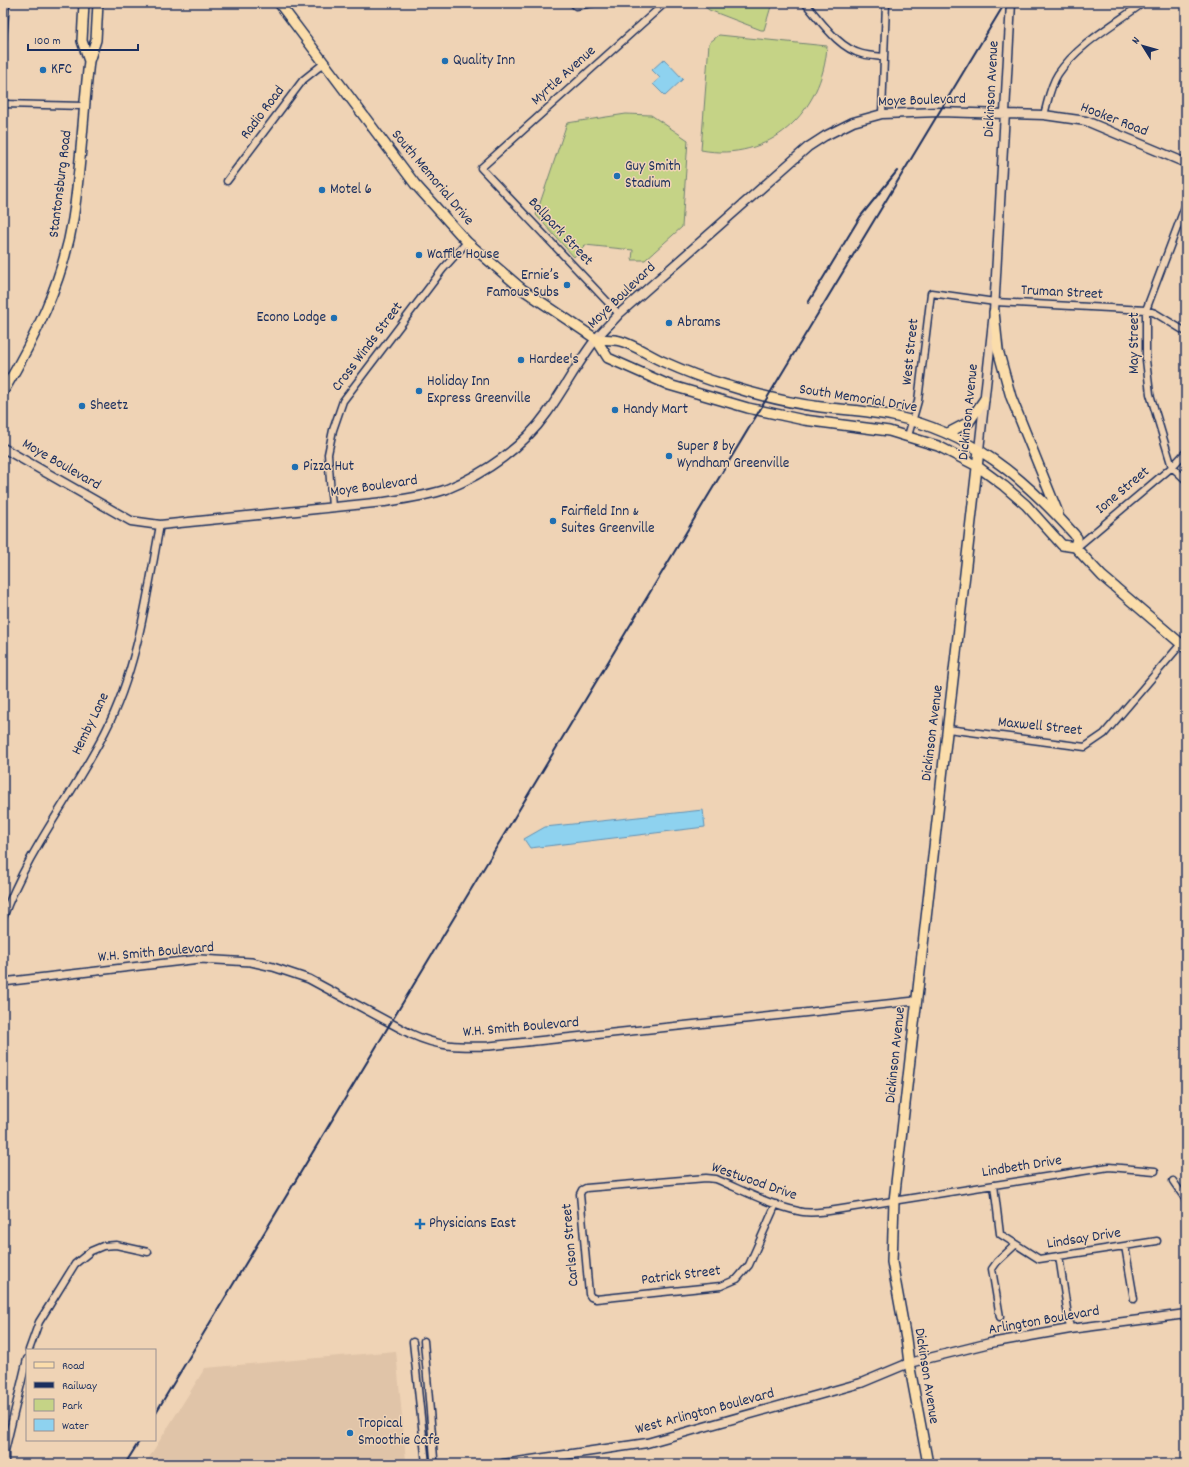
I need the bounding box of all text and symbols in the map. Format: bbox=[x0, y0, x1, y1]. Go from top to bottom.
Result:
scale bar bbox=[28, 26, 138, 52]
north arrow bbox=[1123, 26, 1163, 66]
text: 100 m bbox=[34, 33, 61, 50]
text: N bbox=[1129, 34, 1145, 48]
street label: Dickinson Avenue bbox=[978, 40, 1006, 138]
street label: Myrtle Avenue bbox=[527, 41, 602, 111]
place label: Quality Inn bbox=[453, 50, 515, 72]
marker: Quality Inn bbox=[440, 56, 450, 66]
place label: KFC bbox=[51, 59, 72, 81]
marker: KFC bbox=[38, 65, 48, 75]
street label: Radio Road bbox=[235, 82, 291, 144]
street label: Moye Boulevard bbox=[878, 88, 966, 114]
street label: Hooker Road bbox=[1077, 97, 1151, 143]
street label: South Memorial Drive bbox=[385, 125, 479, 231]
street label: Stantonsburg Road bbox=[43, 129, 79, 239]
place label: Guy Smith Stadium bbox=[625, 156, 681, 195]
marker: Guy Smith Stadium bbox=[612, 171, 622, 181]
place label: Motel 6 bbox=[330, 179, 372, 201]
marker: Motel 6 bbox=[317, 185, 327, 195]
street label: Ballpark Street bbox=[522, 193, 598, 272]
place label: Waffle House bbox=[427, 244, 500, 266]
marker: Waffle House bbox=[414, 250, 424, 260]
street label: Moye Boulevard bbox=[583, 258, 661, 334]
place label: Ernie’s Famous Subs bbox=[486, 265, 559, 304]
marker: Ernie’s Famous Subs bbox=[562, 280, 572, 290]
street label: Truman Street bbox=[1020, 280, 1104, 306]
street label: Cross Winds Street bbox=[327, 297, 409, 396]
place label: Econo Lodge bbox=[256, 307, 326, 329]
place label: Abrams bbox=[677, 312, 721, 334]
street label: May Street bbox=[1124, 312, 1146, 374]
marker: Econo Lodge bbox=[329, 313, 339, 323]
street label: West Street bbox=[897, 317, 925, 386]
marker: Abrams bbox=[664, 318, 674, 328]
place label: Hardee's bbox=[529, 349, 579, 371]
marker: Hardee's bbox=[516, 355, 526, 365]
street label: Dickinson Avenue bbox=[953, 362, 985, 461]
place label: Holiday Inn Express Greenville bbox=[427, 371, 531, 410]
street label: South Memorial Drive bbox=[797, 379, 919, 419]
marker: Holiday Inn Express Greenville bbox=[414, 386, 424, 396]
place label: Sheetz bbox=[90, 395, 128, 417]
place label: Handy Mart bbox=[623, 399, 689, 421]
marker: Sheetz bbox=[77, 401, 87, 411]
marker: Handy Mart bbox=[610, 405, 620, 415]
street label: Moye Boulevard bbox=[17, 434, 105, 496]
place label: Super 8 by Wyndham Greenville bbox=[677, 436, 790, 475]
marker: Super 8 by Wyndham Greenville bbox=[664, 451, 674, 461]
place label: Pizza Hut bbox=[303, 456, 355, 478]
street label: Ione Street bbox=[1091, 461, 1155, 520]
marker: Pizza Hut bbox=[290, 462, 300, 472]
street label: Moye Boulevard bbox=[329, 470, 419, 504]
place label: Fairfield Inn & Suites Greenville bbox=[561, 501, 655, 540]
marker: Fairfield Inn & Suites Greenville bbox=[548, 516, 558, 526]
street label: Dickinson Avenue bbox=[916, 683, 950, 782]
street label: Hemby Lane bbox=[66, 689, 116, 759]
street label: Maxwell Street bbox=[997, 712, 1084, 742]
street label: W.H. Smith Boulevard bbox=[97, 937, 215, 969]
street label: Dickinson Avenue bbox=[880, 1005, 912, 1104]
street label: W.H. Smith Boulevard bbox=[462, 1012, 580, 1044]
street label: Lindbeth Drive bbox=[980, 1150, 1064, 1184]
street label: Westwood Drive bbox=[708, 1157, 800, 1207]
street label: Carlson Street bbox=[556, 1202, 586, 1287]
place label: Physicians East bbox=[429, 1213, 516, 1235]
marker: Physicians East bbox=[414, 1218, 426, 1230]
street label: Lindsay Drive bbox=[1045, 1222, 1123, 1256]
street label: Patrick Street bbox=[640, 1260, 722, 1292]
street label: Arlington Boulevard bbox=[987, 1300, 1101, 1342]
street label: Dickinson Avenue bbox=[908, 1326, 944, 1426]
legend bbox=[26, 1349, 156, 1441]
text: Road bbox=[62, 1358, 84, 1375]
text: Railway bbox=[62, 1378, 98, 1395]
street label: West Arlington Boulevard bbox=[633, 1383, 777, 1441]
text: Park bbox=[62, 1398, 83, 1415]
place label: Tropical Smoothie Cafe bbox=[358, 1413, 440, 1452]
text: Water bbox=[62, 1418, 89, 1435]
marker: Tropical Smoothie Cafe bbox=[345, 1428, 355, 1438]

